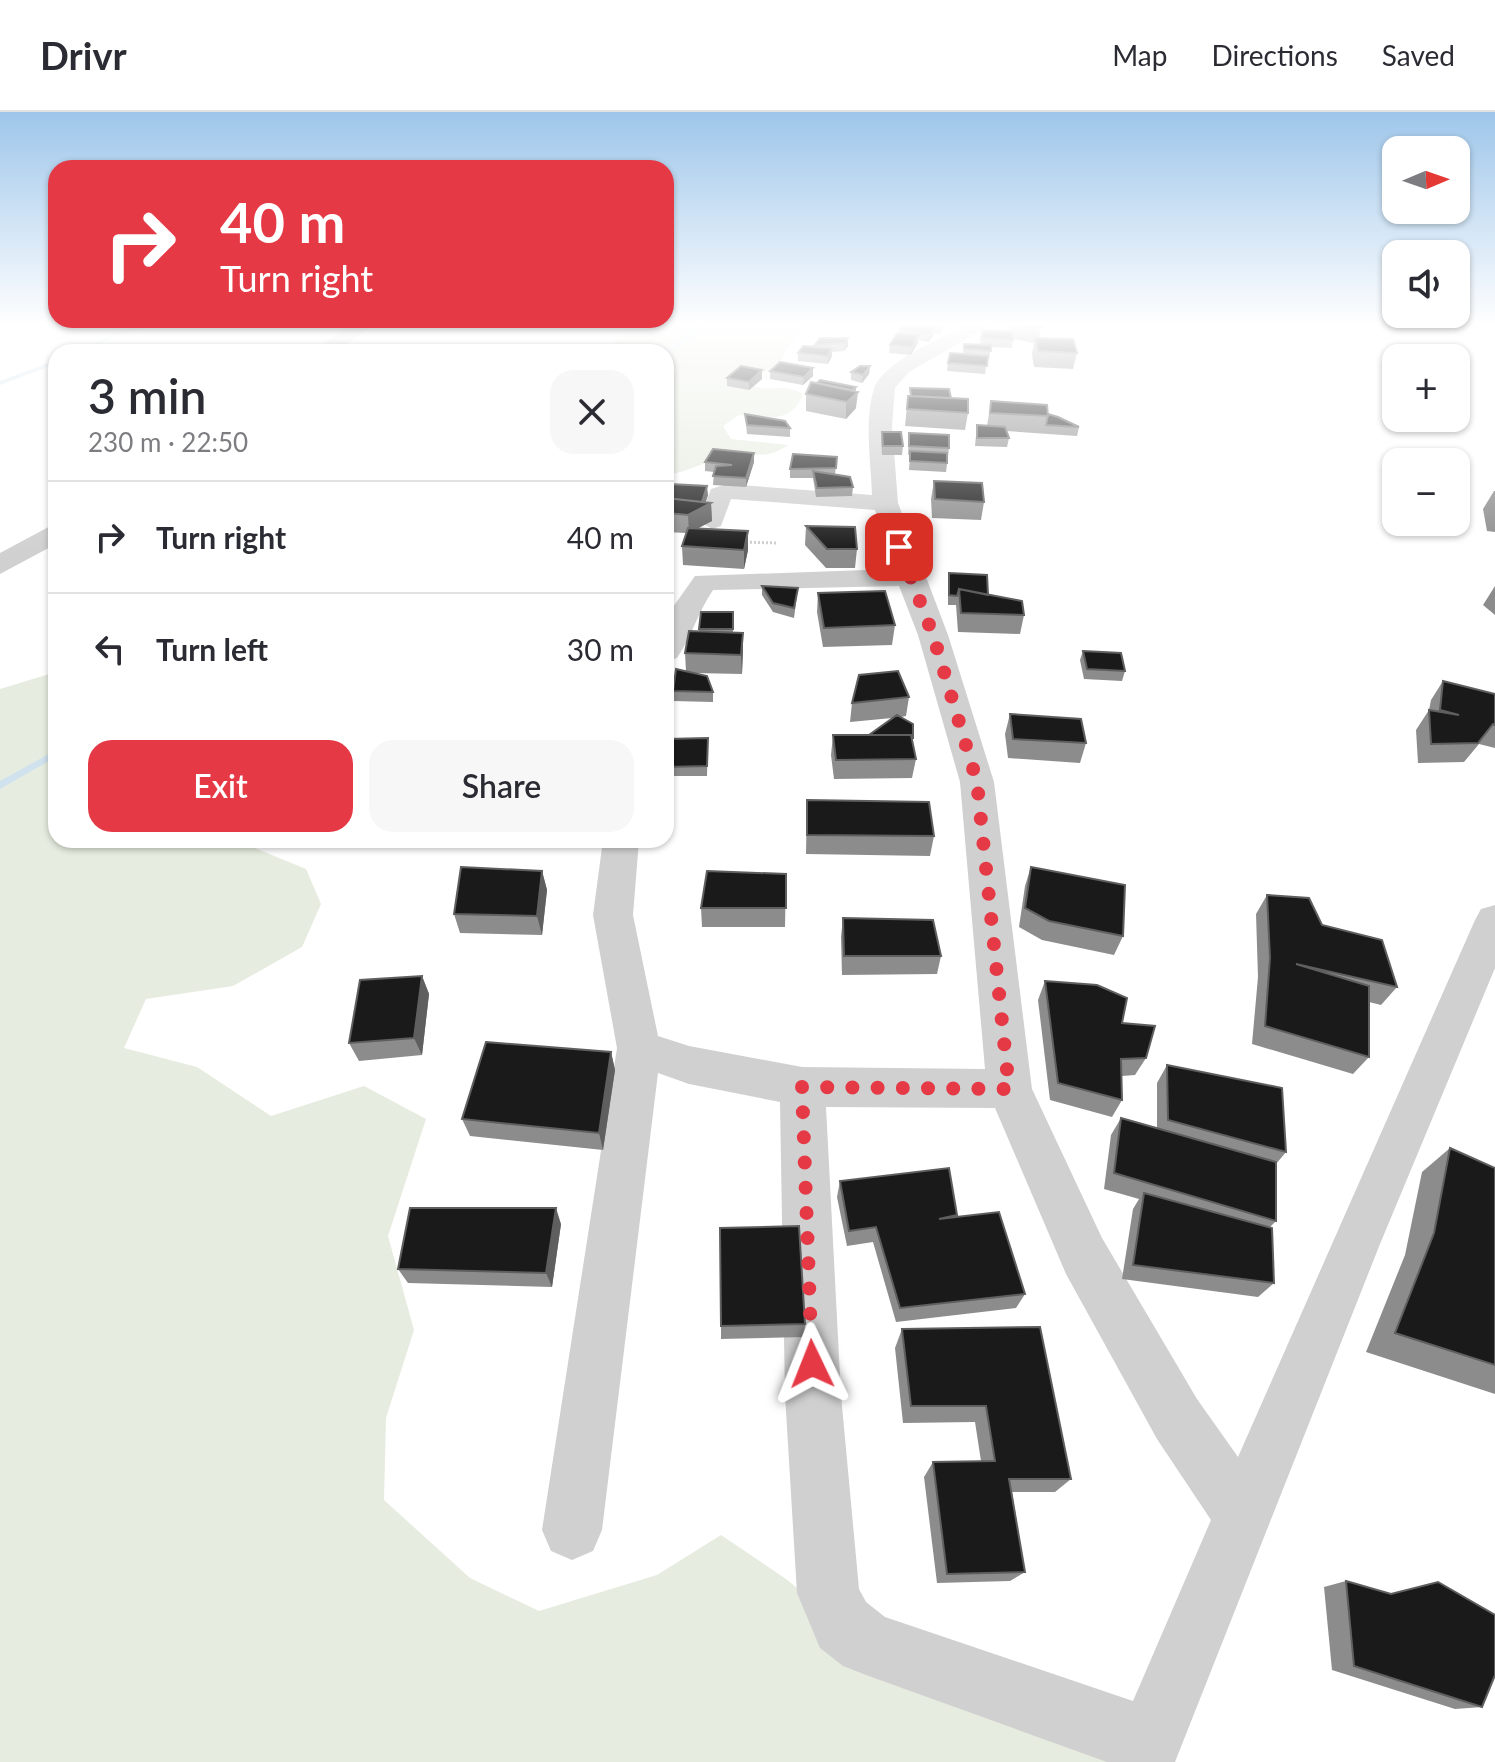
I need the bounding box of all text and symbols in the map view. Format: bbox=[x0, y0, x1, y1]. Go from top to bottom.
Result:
text: Drivr bbox=[40, 32, 127, 78]
text: Map bbox=[1112, 38, 1167, 72]
text: Directions bbox=[1211, 38, 1338, 72]
text: Saved bbox=[1382, 38, 1455, 72]
north arrow bbox=[1382, 136, 1470, 224]
map controls bbox=[1382, 136, 1470, 536]
text: 40 m bbox=[220, 188, 345, 255]
icon: right bbox=[88, 192, 192, 296]
button: sound bbox=[1382, 240, 1470, 328]
text: Turn right bbox=[220, 256, 373, 300]
button: + bbox=[1382, 344, 1470, 432]
text: 3 min bbox=[88, 367, 206, 424]
button: close bbox=[550, 370, 634, 454]
text: 230 m · 22:50 bbox=[88, 426, 248, 458]
button: − bbox=[1382, 448, 1470, 536]
pin bbox=[865, 513, 933, 581]
icon: right bbox=[88, 515, 132, 559]
text: Turn right bbox=[156, 519, 286, 555]
text: 40 m bbox=[567, 519, 634, 555]
icon: arrive bbox=[877, 525, 921, 569]
icon: left bbox=[88, 627, 132, 671]
text: Turn left bbox=[156, 631, 268, 667]
text: 30 m bbox=[567, 631, 634, 667]
button: Exit bbox=[88, 740, 353, 832]
button: Share bbox=[369, 740, 634, 832]
position arrow bbox=[770, 1322, 854, 1406]

